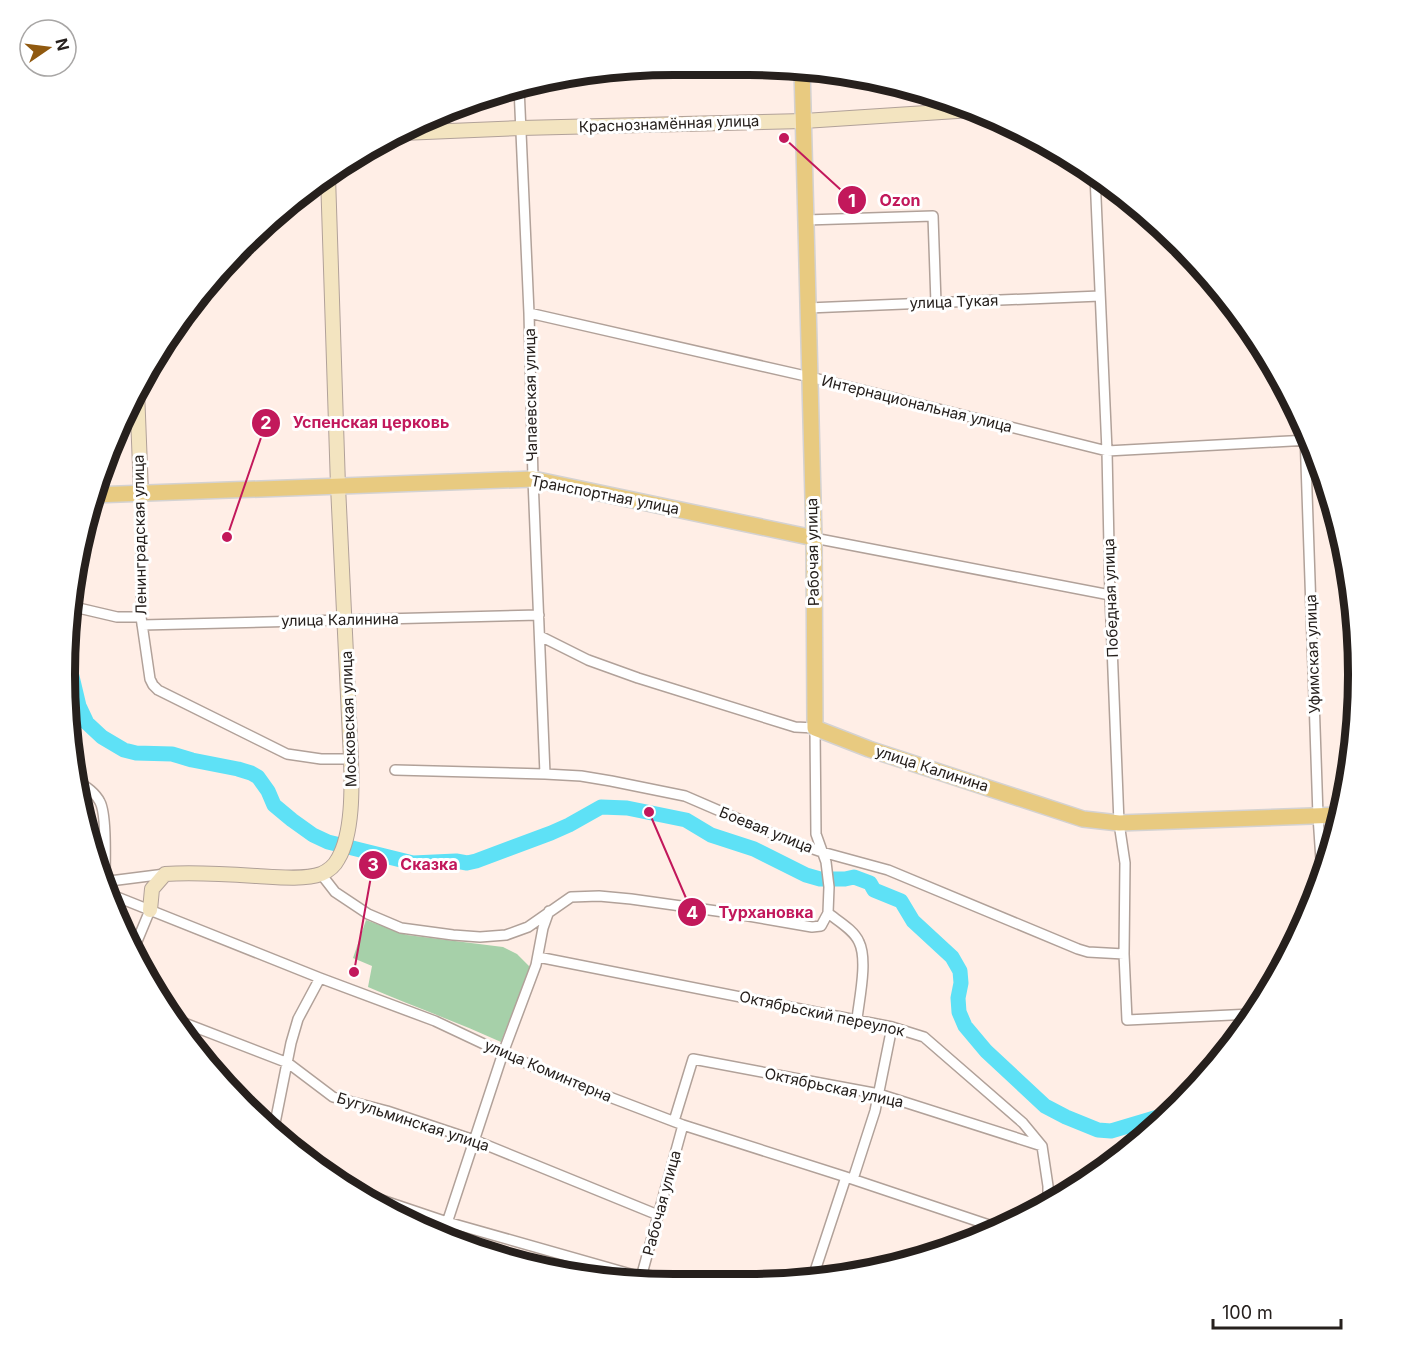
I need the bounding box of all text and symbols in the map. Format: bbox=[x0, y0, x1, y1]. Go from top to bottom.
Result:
north arrow bbox=[18, 18, 78, 78]
text: N bbox=[51, 36, 74, 53]
street label: Краснознамённая улица bbox=[578, 111, 760, 136]
callout: Ozon bbox=[837, 183, 932, 217]
text: 1 bbox=[848, 190, 856, 211]
text: Ozon bbox=[880, 190, 920, 210]
street label: улица Тукая bbox=[909, 290, 999, 313]
street label: Чапаевская улица bbox=[520, 328, 541, 462]
street label: Интернациональная улица bbox=[820, 371, 1014, 436]
callout: Успенская церковь bbox=[251, 406, 462, 440]
text: 2 bbox=[260, 412, 272, 433]
text: Успенская церковь bbox=[293, 412, 449, 432]
street label: Ленинградская улица bbox=[129, 454, 150, 616]
street label: Транспортная улица bbox=[529, 471, 681, 518]
street label: Рабочая улица bbox=[802, 498, 823, 606]
street label: Победная улица bbox=[1099, 538, 1122, 658]
street label: Уфимская улица bbox=[1301, 594, 1324, 714]
street label: улица Калинина bbox=[281, 609, 399, 630]
street label: Московская улица bbox=[337, 650, 360, 788]
street label: улица Калинина bbox=[873, 741, 991, 796]
street label: Боевая улица bbox=[717, 802, 816, 857]
callout: Сказка bbox=[358, 848, 469, 882]
text: 3 bbox=[367, 854, 379, 875]
text: Сказка bbox=[400, 854, 458, 874]
callout: Турхановка bbox=[677, 895, 826, 929]
text: 4 bbox=[686, 902, 698, 923]
text: Турхановка bbox=[718, 902, 814, 922]
street label: Октябрьский переулок bbox=[738, 987, 907, 1040]
street label: улица Коминтерна bbox=[482, 1035, 615, 1106]
street label: Октябрьская улица bbox=[763, 1063, 905, 1112]
street label: Бугульминская улица bbox=[334, 1088, 492, 1155]
street label: Рабочая улица bbox=[638, 1148, 685, 1258]
scale bar bbox=[1213, 1292, 1340, 1330]
text: 100 m bbox=[1222, 1302, 1273, 1323]

